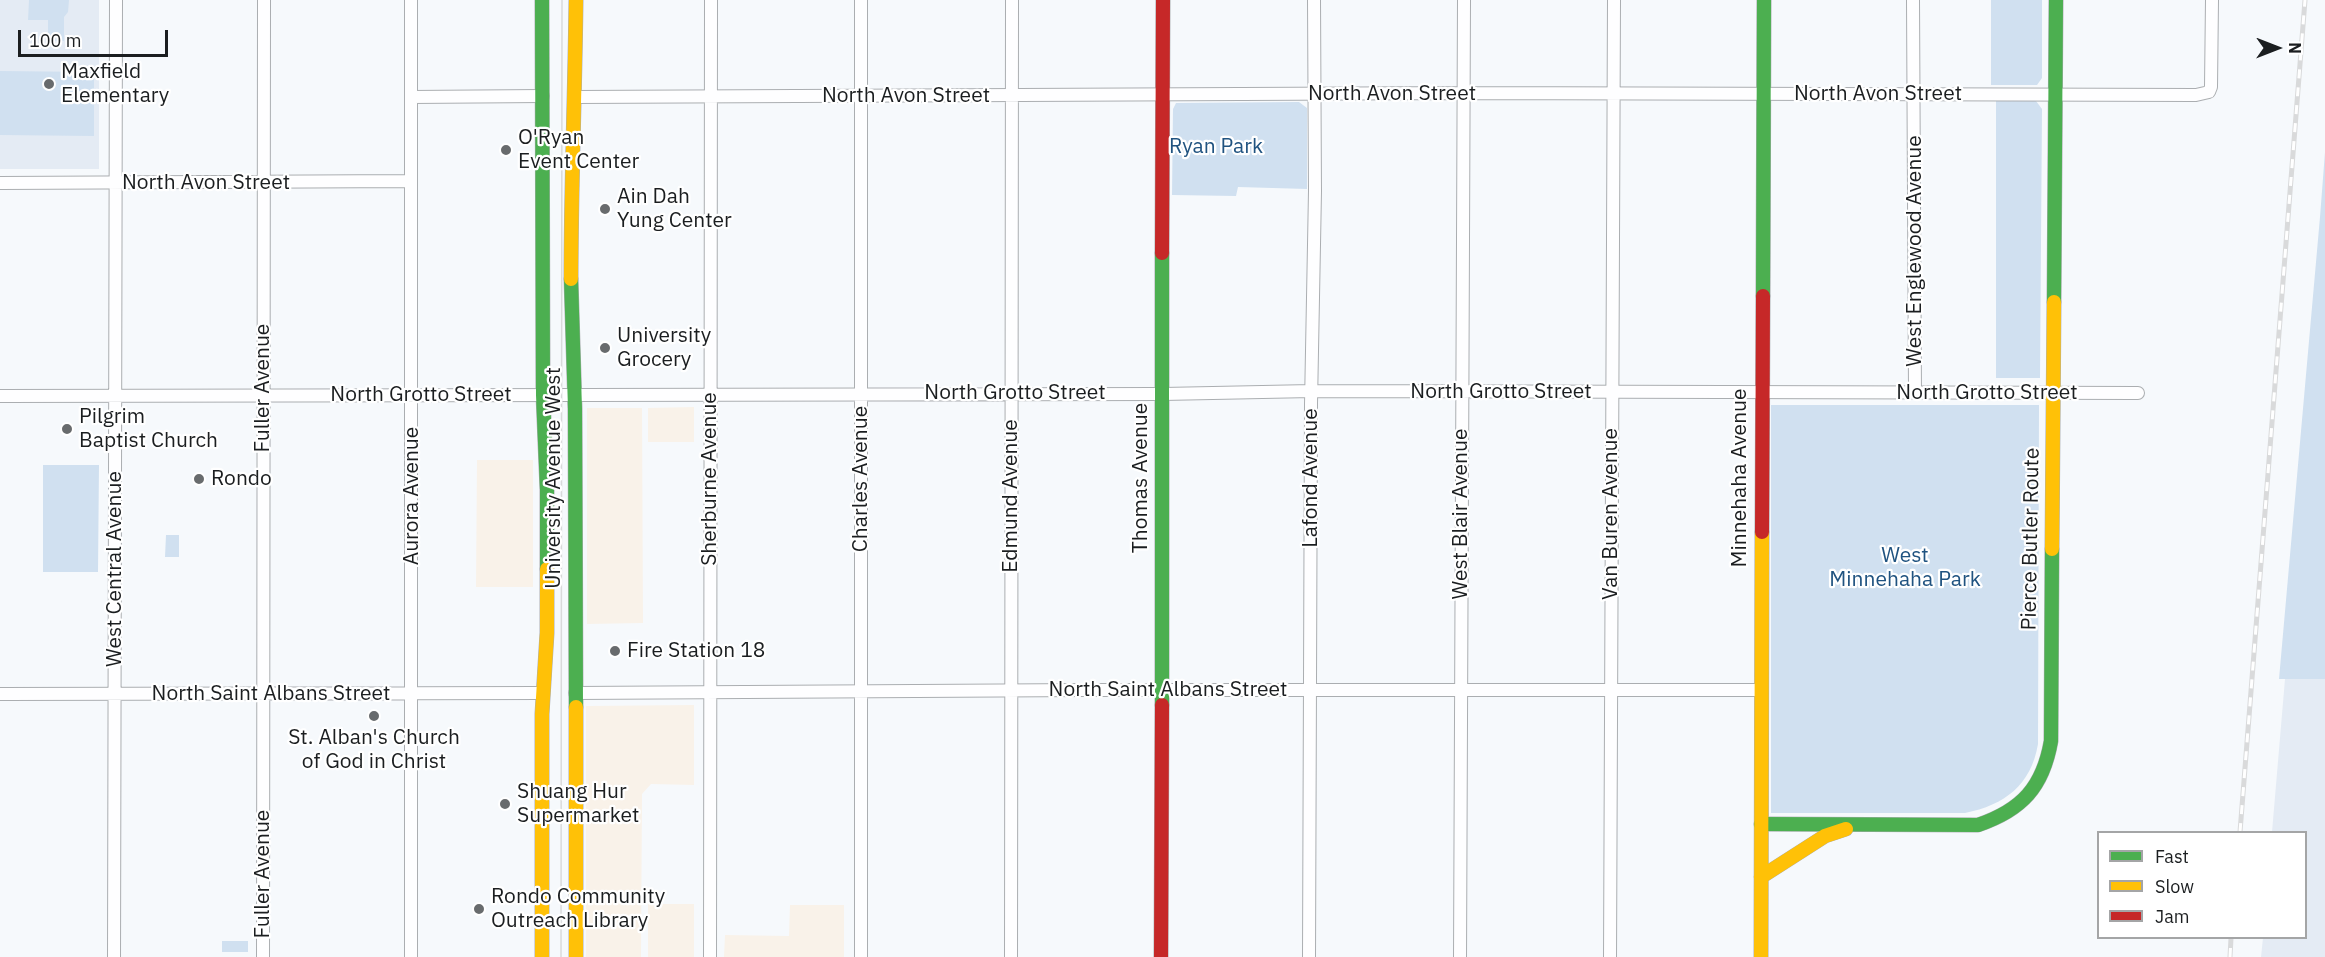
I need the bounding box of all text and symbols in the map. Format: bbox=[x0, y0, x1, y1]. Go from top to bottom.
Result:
scale bar bbox=[21, 18, 171, 56]
north arrow bbox=[2247, 18, 2307, 78]
text: 100 m bbox=[29, 29, 81, 52]
text: N bbox=[2285, 42, 2305, 54]
place label: Maxfield Elementary bbox=[61, 59, 169, 109]
marker: Maxfield Elementary bbox=[42, 77, 56, 91]
street label: North Avon Street bbox=[1308, 81, 1476, 107]
street label: North Avon Street bbox=[1794, 81, 1962, 107]
street label: North Avon Street bbox=[822, 83, 990, 109]
place label: O'Ryan Event Center bbox=[518, 125, 639, 175]
park label: Ryan Park bbox=[1169, 134, 1263, 160]
street label: West Englewood Avenue bbox=[1902, 135, 1928, 367]
marker: O'Ryan Event Center bbox=[499, 143, 513, 157]
street label: North Avon Street bbox=[122, 170, 290, 196]
place label: Ain Dah Yung Center bbox=[617, 184, 732, 234]
marker: Ain Dah Yung Center bbox=[598, 202, 612, 216]
place label: University Grocery bbox=[617, 323, 711, 373]
street label: Fuller Avenue bbox=[250, 324, 276, 452]
marker: University Grocery bbox=[598, 341, 612, 355]
street label: University Avenue West bbox=[541, 367, 567, 589]
street label: North Grotto Street bbox=[1410, 379, 1592, 405]
street label: North Grotto Street bbox=[924, 380, 1106, 406]
street label: North Grotto Street bbox=[1896, 380, 2078, 406]
street label: North Grotto Street bbox=[330, 382, 512, 408]
street label: Minnehaha Avenue bbox=[1727, 388, 1753, 568]
street label: Sherburne Avenue bbox=[697, 392, 723, 566]
street label: Thomas Avenue bbox=[1128, 403, 1154, 553]
place label: Pilgrim Baptist Church bbox=[79, 404, 218, 454]
street label: Charles Avenue bbox=[848, 406, 874, 552]
street label: Lafond Avenue bbox=[1298, 408, 1324, 548]
street label: Edmund Avenue bbox=[998, 419, 1024, 573]
marker: Pilgrim Baptist Church bbox=[60, 422, 74, 436]
street label: Aurora Avenue bbox=[399, 427, 425, 565]
street label: West Blair Avenue bbox=[1448, 428, 1474, 600]
street label: Van Buren Avenue bbox=[1598, 428, 1624, 600]
street label: Pierce Butler Route bbox=[2017, 448, 2045, 630]
place label: Rondo bbox=[211, 466, 272, 492]
street label: West Central Avenue bbox=[102, 471, 128, 667]
marker: Rondo bbox=[192, 472, 206, 486]
park label: West Minnehaha Park bbox=[1829, 543, 1981, 593]
place label: Fire Station 18 bbox=[627, 638, 765, 664]
marker: Fire Station 18 bbox=[608, 644, 622, 658]
street label: North Saint Albans Street bbox=[1049, 677, 1287, 703]
street label: North Saint Albans Street bbox=[152, 681, 390, 707]
marker: St. Alban's Church of God in Christ bbox=[367, 709, 381, 723]
place label: St. Alban's Church of God in Christ bbox=[288, 725, 460, 775]
place label: Shuang Hur Supermarket bbox=[517, 779, 639, 829]
marker: Shuang Hur Supermarket bbox=[498, 797, 512, 811]
street label: Fuller Avenue bbox=[250, 810, 276, 938]
legend bbox=[2097, 831, 2307, 939]
text: Fast bbox=[2155, 845, 2189, 868]
text: Slow bbox=[2155, 875, 2194, 898]
place label: Rondo Community Outreach Library bbox=[491, 884, 665, 934]
marker: Rondo Community Outreach Library bbox=[472, 902, 486, 916]
text: Jam bbox=[2155, 905, 2190, 928]

